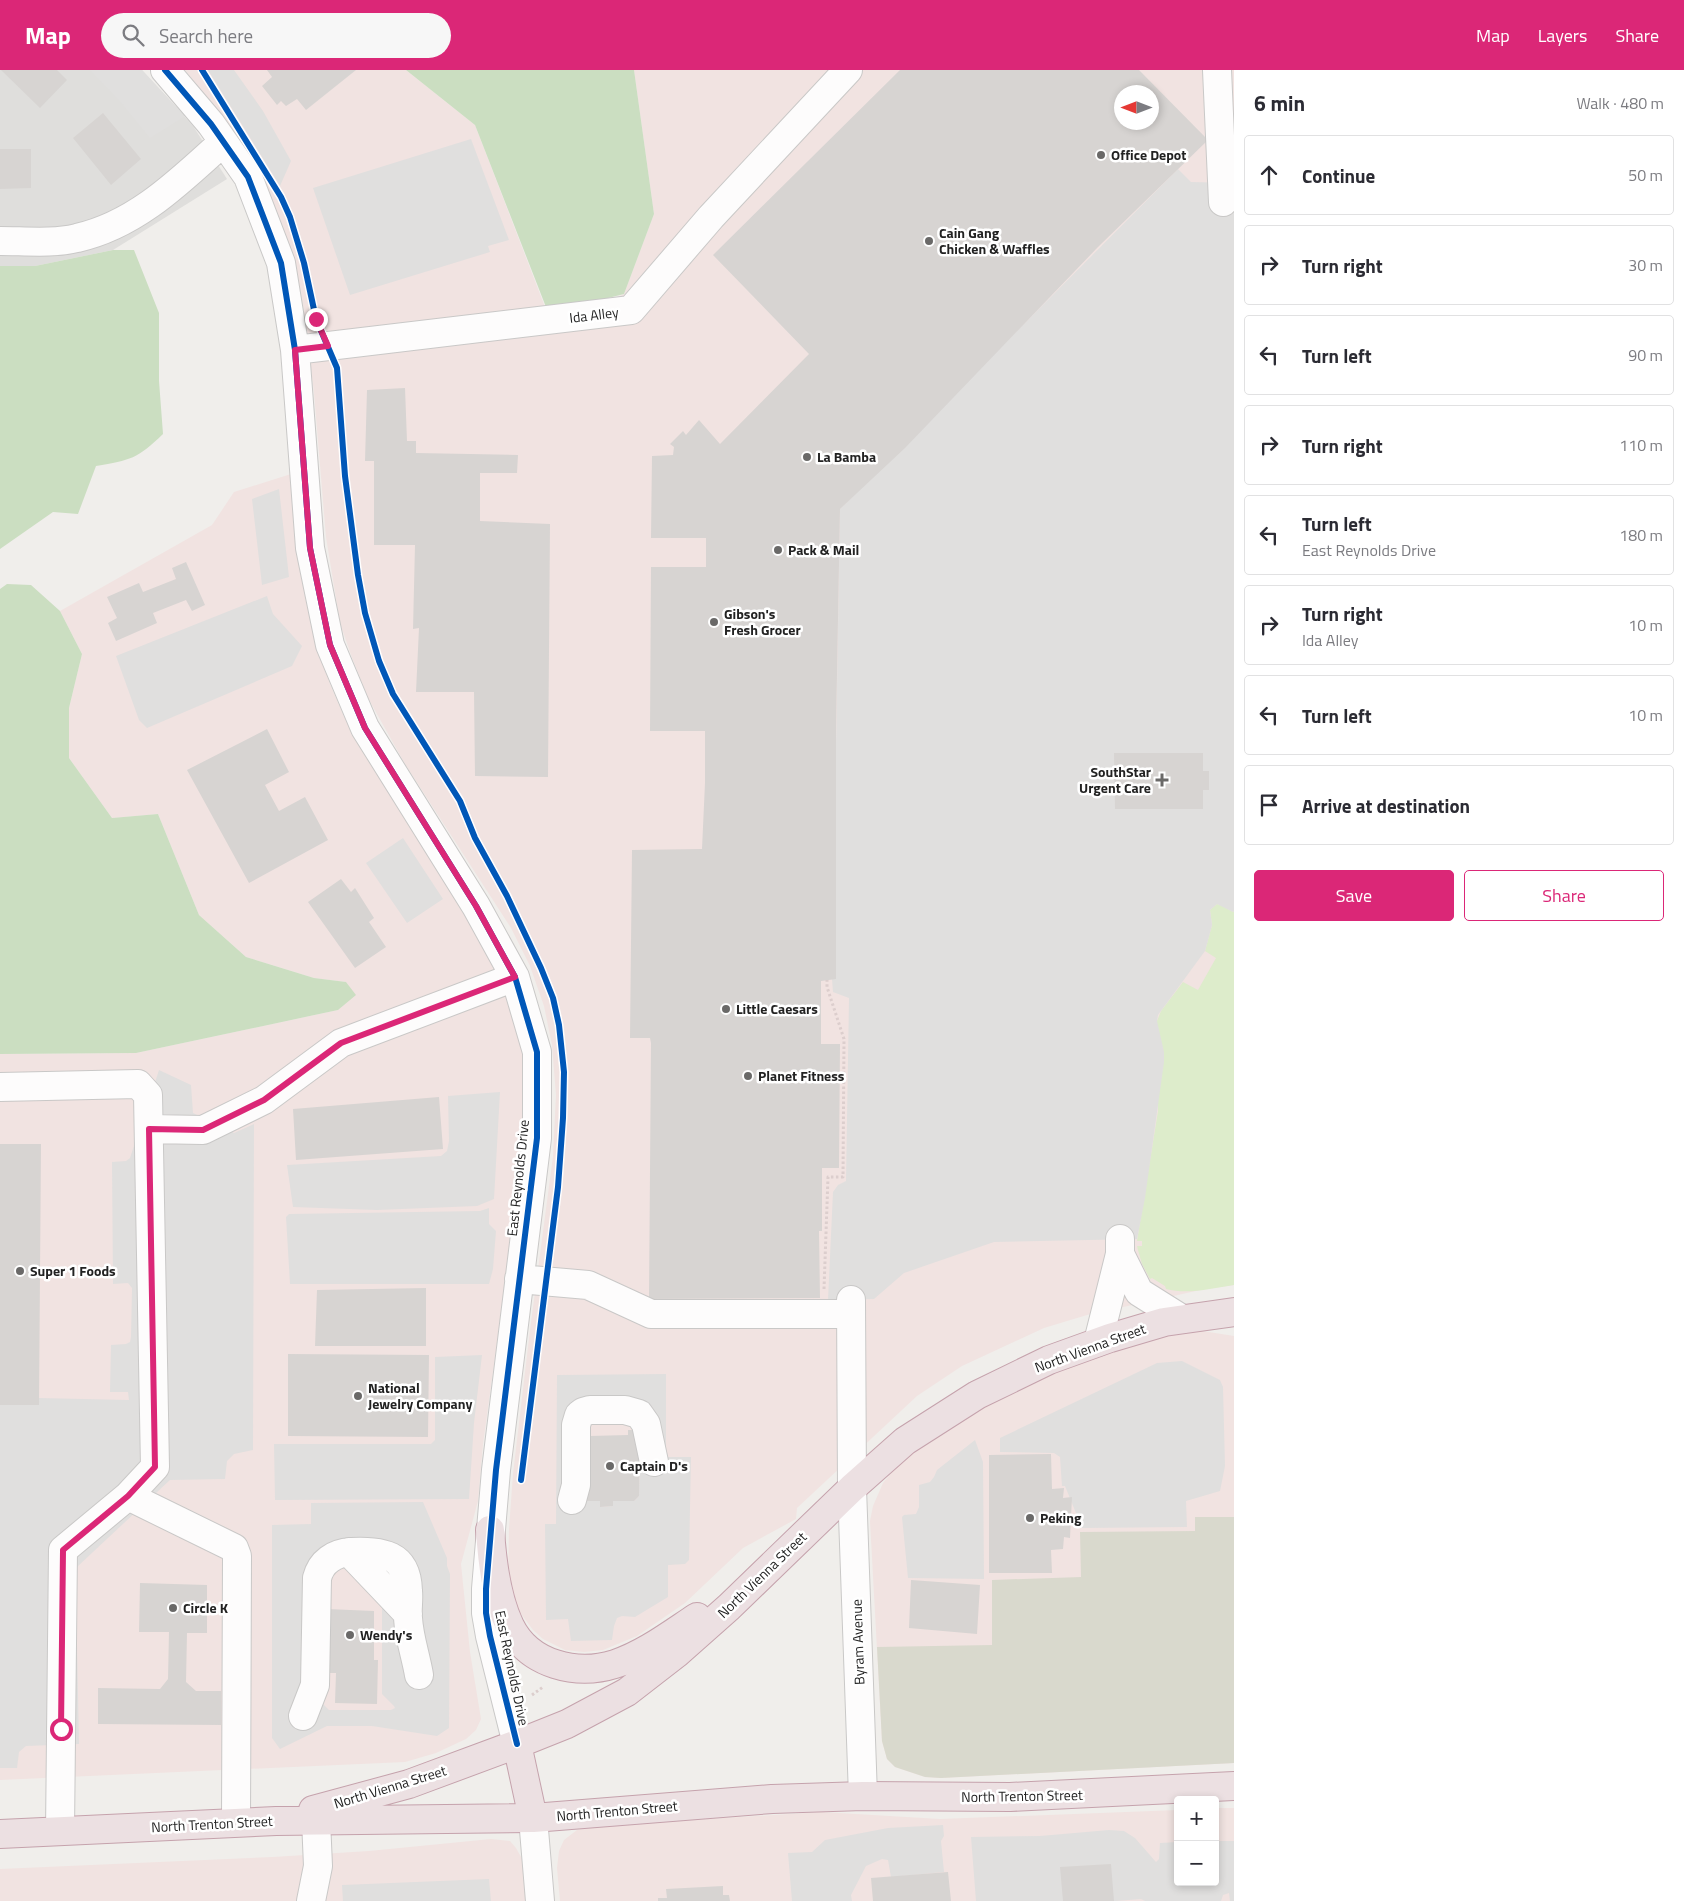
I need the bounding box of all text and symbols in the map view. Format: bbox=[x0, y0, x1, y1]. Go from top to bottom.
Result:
search box bbox=[101, 13, 451, 58]
text: Map bbox=[25, 17, 71, 53]
icon: search bbox=[119, 21, 147, 49]
text: Search here bbox=[159, 21, 253, 50]
text: Map bbox=[1476, 22, 1510, 49]
text: Layers bbox=[1538, 22, 1587, 49]
text: Share bbox=[1615, 22, 1659, 49]
north arrow bbox=[1114, 85, 1159, 130]
text: 6 min bbox=[1254, 87, 1305, 119]
text: Walk · 480 m bbox=[1576, 91, 1664, 115]
place label: Office Depot bbox=[1111, 144, 1186, 165]
marker: Office Depot bbox=[1095, 149, 1107, 161]
icon: ahead bbox=[1255, 161, 1283, 189]
text: Continue bbox=[1302, 161, 1375, 190]
text: 50 m bbox=[1628, 163, 1663, 187]
place label: Cain Gang Chicken & Waffles bbox=[939, 222, 1050, 259]
marker: Cain Gang Chicken & Waffles bbox=[923, 235, 935, 247]
icon: right bbox=[1255, 251, 1283, 279]
text: Turn right bbox=[1302, 251, 1383, 280]
text: 30 m bbox=[1628, 253, 1663, 277]
street label: Ida Alley bbox=[568, 301, 620, 328]
route end bbox=[305, 308, 328, 331]
icon: left bbox=[1255, 341, 1283, 369]
text: Turn left bbox=[1302, 341, 1372, 370]
text: 90 m bbox=[1628, 343, 1663, 367]
icon: right bbox=[1255, 431, 1283, 459]
text: Turn right bbox=[1302, 431, 1383, 460]
text: 110 m bbox=[1619, 433, 1663, 457]
place label: La Bamba bbox=[817, 446, 876, 467]
marker: La Bamba bbox=[801, 451, 813, 463]
text: Turn left bbox=[1302, 509, 1372, 538]
icon: left bbox=[1255, 521, 1283, 549]
text: 180 m bbox=[1619, 523, 1663, 547]
text: East Reynolds Drive bbox=[1302, 538, 1436, 562]
place label: Pack & Mail bbox=[788, 539, 859, 560]
marker: Pack & Mail bbox=[772, 544, 784, 556]
text: Turn right bbox=[1302, 599, 1383, 628]
place label: Gibson's Fresh Grocer bbox=[724, 603, 801, 640]
icon: right bbox=[1255, 611, 1283, 639]
text: 10 m bbox=[1628, 613, 1663, 637]
marker: Gibson's Fresh Grocer bbox=[708, 616, 720, 628]
text: Ida Alley bbox=[1302, 628, 1358, 652]
icon: left bbox=[1255, 701, 1283, 729]
text: Turn left bbox=[1302, 701, 1372, 730]
text: 10 m bbox=[1628, 703, 1663, 727]
place label: SouthStar Urgent Care bbox=[1079, 761, 1151, 798]
marker: SouthStar Urgent Care bbox=[1155, 773, 1169, 787]
icon: arrive bbox=[1255, 791, 1283, 819]
text: Arrive at destination bbox=[1302, 791, 1470, 820]
button: Save bbox=[1254, 870, 1454, 921]
button: Share bbox=[1464, 870, 1664, 921]
place label: Little Caesars bbox=[736, 998, 818, 1019]
marker: Little Caesars bbox=[720, 1003, 732, 1015]
place label: Planet Fitness bbox=[758, 1065, 845, 1086]
marker: Planet Fitness bbox=[742, 1070, 754, 1082]
street label: East Reynolds Drive bbox=[501, 1119, 534, 1237]
place label: Super 1 Foods bbox=[30, 1260, 116, 1281]
marker: Super 1 Foods bbox=[14, 1265, 26, 1277]
street label: North Vienna Street bbox=[1031, 1318, 1148, 1377]
place label: National Jewelry Company bbox=[368, 1377, 472, 1414]
marker: National Jewelry Company bbox=[352, 1390, 364, 1402]
place label: Captain D's bbox=[620, 1455, 688, 1476]
marker: Captain D's bbox=[604, 1460, 616, 1472]
place label: Peking bbox=[1040, 1507, 1082, 1528]
marker: Peking bbox=[1024, 1512, 1036, 1524]
street label: North Vienna Street bbox=[712, 1527, 811, 1623]
place label: Circle K bbox=[183, 1597, 229, 1618]
street label: Byram Avenue bbox=[846, 1599, 869, 1685]
marker: Circle K bbox=[167, 1602, 179, 1614]
street label: East Reynolds Drive bbox=[490, 1608, 535, 1727]
place label: Wendy's bbox=[360, 1624, 413, 1645]
marker: Wendy's bbox=[344, 1629, 356, 1641]
route start bbox=[50, 1718, 73, 1741]
street label: North Vienna Street bbox=[331, 1759, 449, 1814]
street label: North Trenton Street bbox=[961, 1784, 1083, 1807]
street label: North Trenton Street bbox=[555, 1795, 678, 1826]
map controls bbox=[1174, 1796, 1219, 1886]
button: + bbox=[1174, 1796, 1219, 1841]
street label: North Trenton Street bbox=[151, 1810, 273, 1837]
button: − bbox=[1174, 1841, 1219, 1886]

